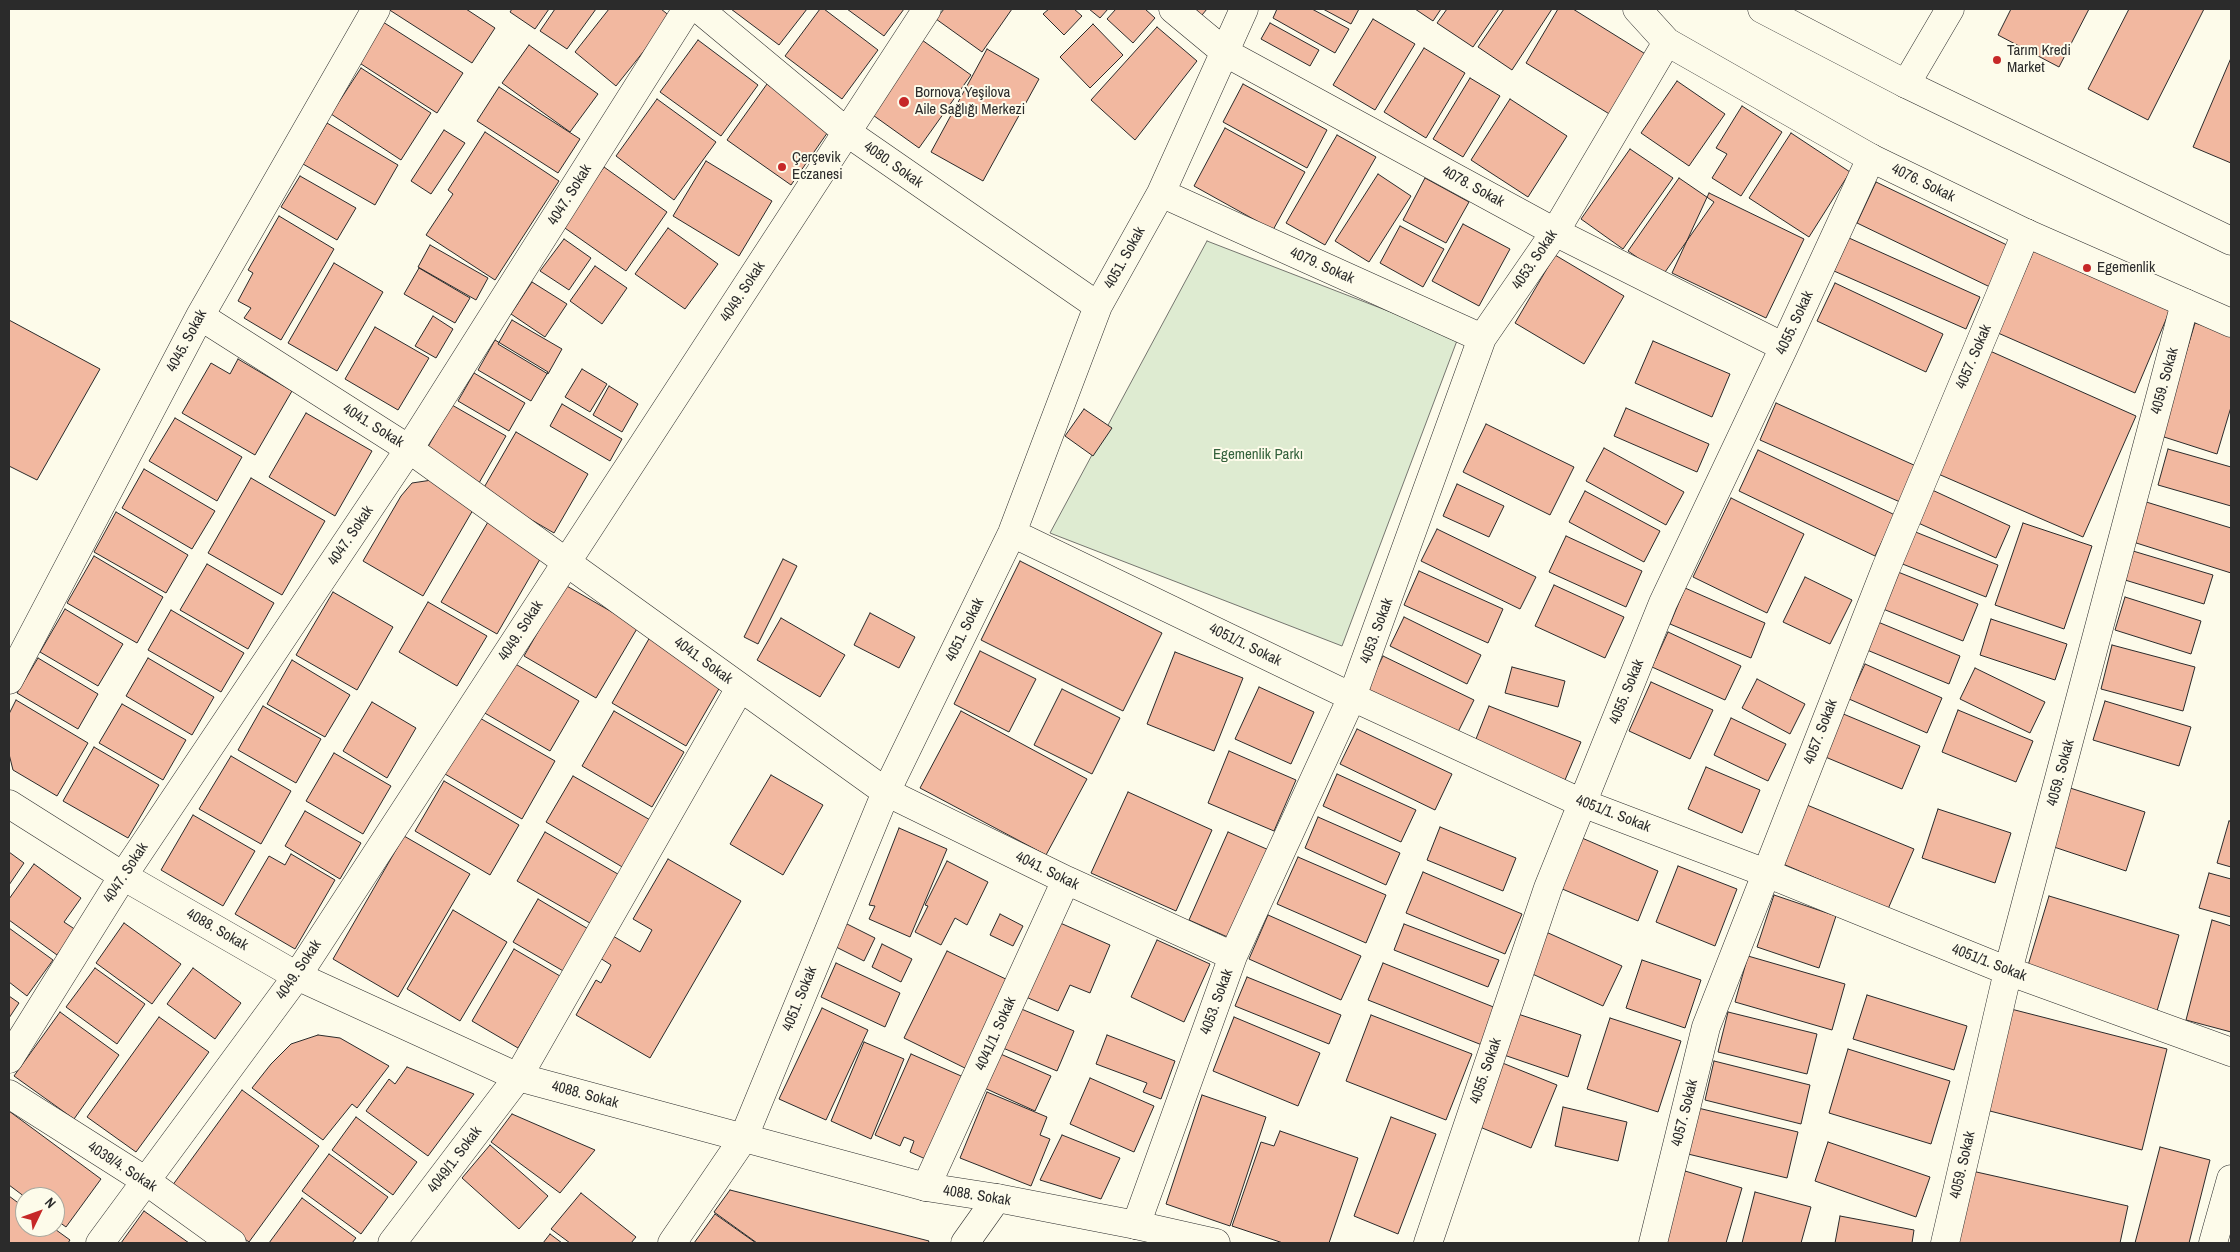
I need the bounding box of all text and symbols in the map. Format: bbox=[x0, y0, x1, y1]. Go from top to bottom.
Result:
place label: Tarım Kredi Market bbox=[2007, 42, 2071, 77]
marker: Tarım Kredi Market bbox=[1991, 54, 2003, 66]
place label: Bornova Yeşilova Aile Sağlığı Merkezi bbox=[915, 84, 1025, 119]
marker: Bornova Yeşilova Aile Sağlığı Merkezi bbox=[897, 95, 911, 109]
street label: 4080. Sokak bbox=[860, 138, 926, 192]
place label: Çerçevik Eczanesi bbox=[792, 149, 843, 184]
street label: 4076. Sokak bbox=[1888, 160, 1958, 206]
street label: 4047. Sokak bbox=[544, 161, 596, 229]
marker: Çerçevik Eczanesi bbox=[776, 161, 788, 173]
street label: 4078. Sokak bbox=[1439, 163, 1507, 211]
street label: 4051. Sokak bbox=[1101, 224, 1149, 292]
street label: 4053. Sokak bbox=[1508, 227, 1562, 293]
street label: 4079. Sokak bbox=[1287, 244, 1357, 288]
street label: 4049. Sokak bbox=[717, 258, 769, 326]
place label: Egemenlik bbox=[2097, 259, 2155, 277]
marker: Egemenlik bbox=[2081, 262, 2093, 274]
street label: 4055. Sokak bbox=[1772, 288, 1818, 358]
street label: 4045. Sokak bbox=[163, 307, 211, 375]
street label: 4057. Sokak bbox=[1952, 322, 1996, 392]
street label: 4059. Sokak bbox=[2147, 346, 2183, 416]
street label: 4041. Sokak bbox=[339, 400, 407, 452]
park label: Egemenlik Parkı bbox=[1213, 446, 1303, 464]
street label: 4047. Sokak bbox=[324, 503, 378, 569]
street label: 4051. Sokak bbox=[942, 595, 988, 665]
street label: 4053. Sokak bbox=[1357, 596, 1397, 666]
street label: 4049. Sokak bbox=[495, 597, 547, 665]
street label: 4051/1. Sokak bbox=[1206, 620, 1284, 670]
street label: 4041. Sokak bbox=[670, 634, 736, 688]
street label: 4055. Sokak bbox=[1606, 657, 1648, 727]
street label: 4057. Sokak bbox=[1800, 697, 1842, 767]
street label: 4059. Sokak bbox=[2043, 738, 2079, 808]
street label: 4051/1. Sokak bbox=[1573, 792, 1653, 836]
street label: 4047. Sokak bbox=[100, 839, 152, 907]
street label: 4041. Sokak bbox=[1012, 848, 1082, 894]
street label: 4088. Sokak bbox=[183, 905, 251, 955]
street label: 4049. Sokak bbox=[272, 937, 326, 1003]
street label: 4051/1. Sokak bbox=[1949, 941, 2029, 985]
street label: 4051. Sokak bbox=[779, 964, 821, 1034]
street label: 4053. Sokak bbox=[1197, 967, 1237, 1037]
street label: 4041/1. Sokak bbox=[972, 994, 1020, 1074]
street label: 4055. Sokak bbox=[1466, 1036, 1506, 1106]
street label: 4088. Sokak bbox=[550, 1077, 620, 1113]
street label: 4057. Sokak bbox=[1668, 1078, 1702, 1148]
street label: 4049/1. Sokak bbox=[424, 1123, 486, 1197]
street label: 4059. Sokak bbox=[1947, 1130, 1979, 1200]
street label: 4039/4. Sokak bbox=[84, 1138, 160, 1196]
street label: 4088. Sokak bbox=[942, 1182, 1012, 1210]
north arrow bbox=[15, 1187, 65, 1237]
text: N bbox=[41, 1194, 60, 1212]

